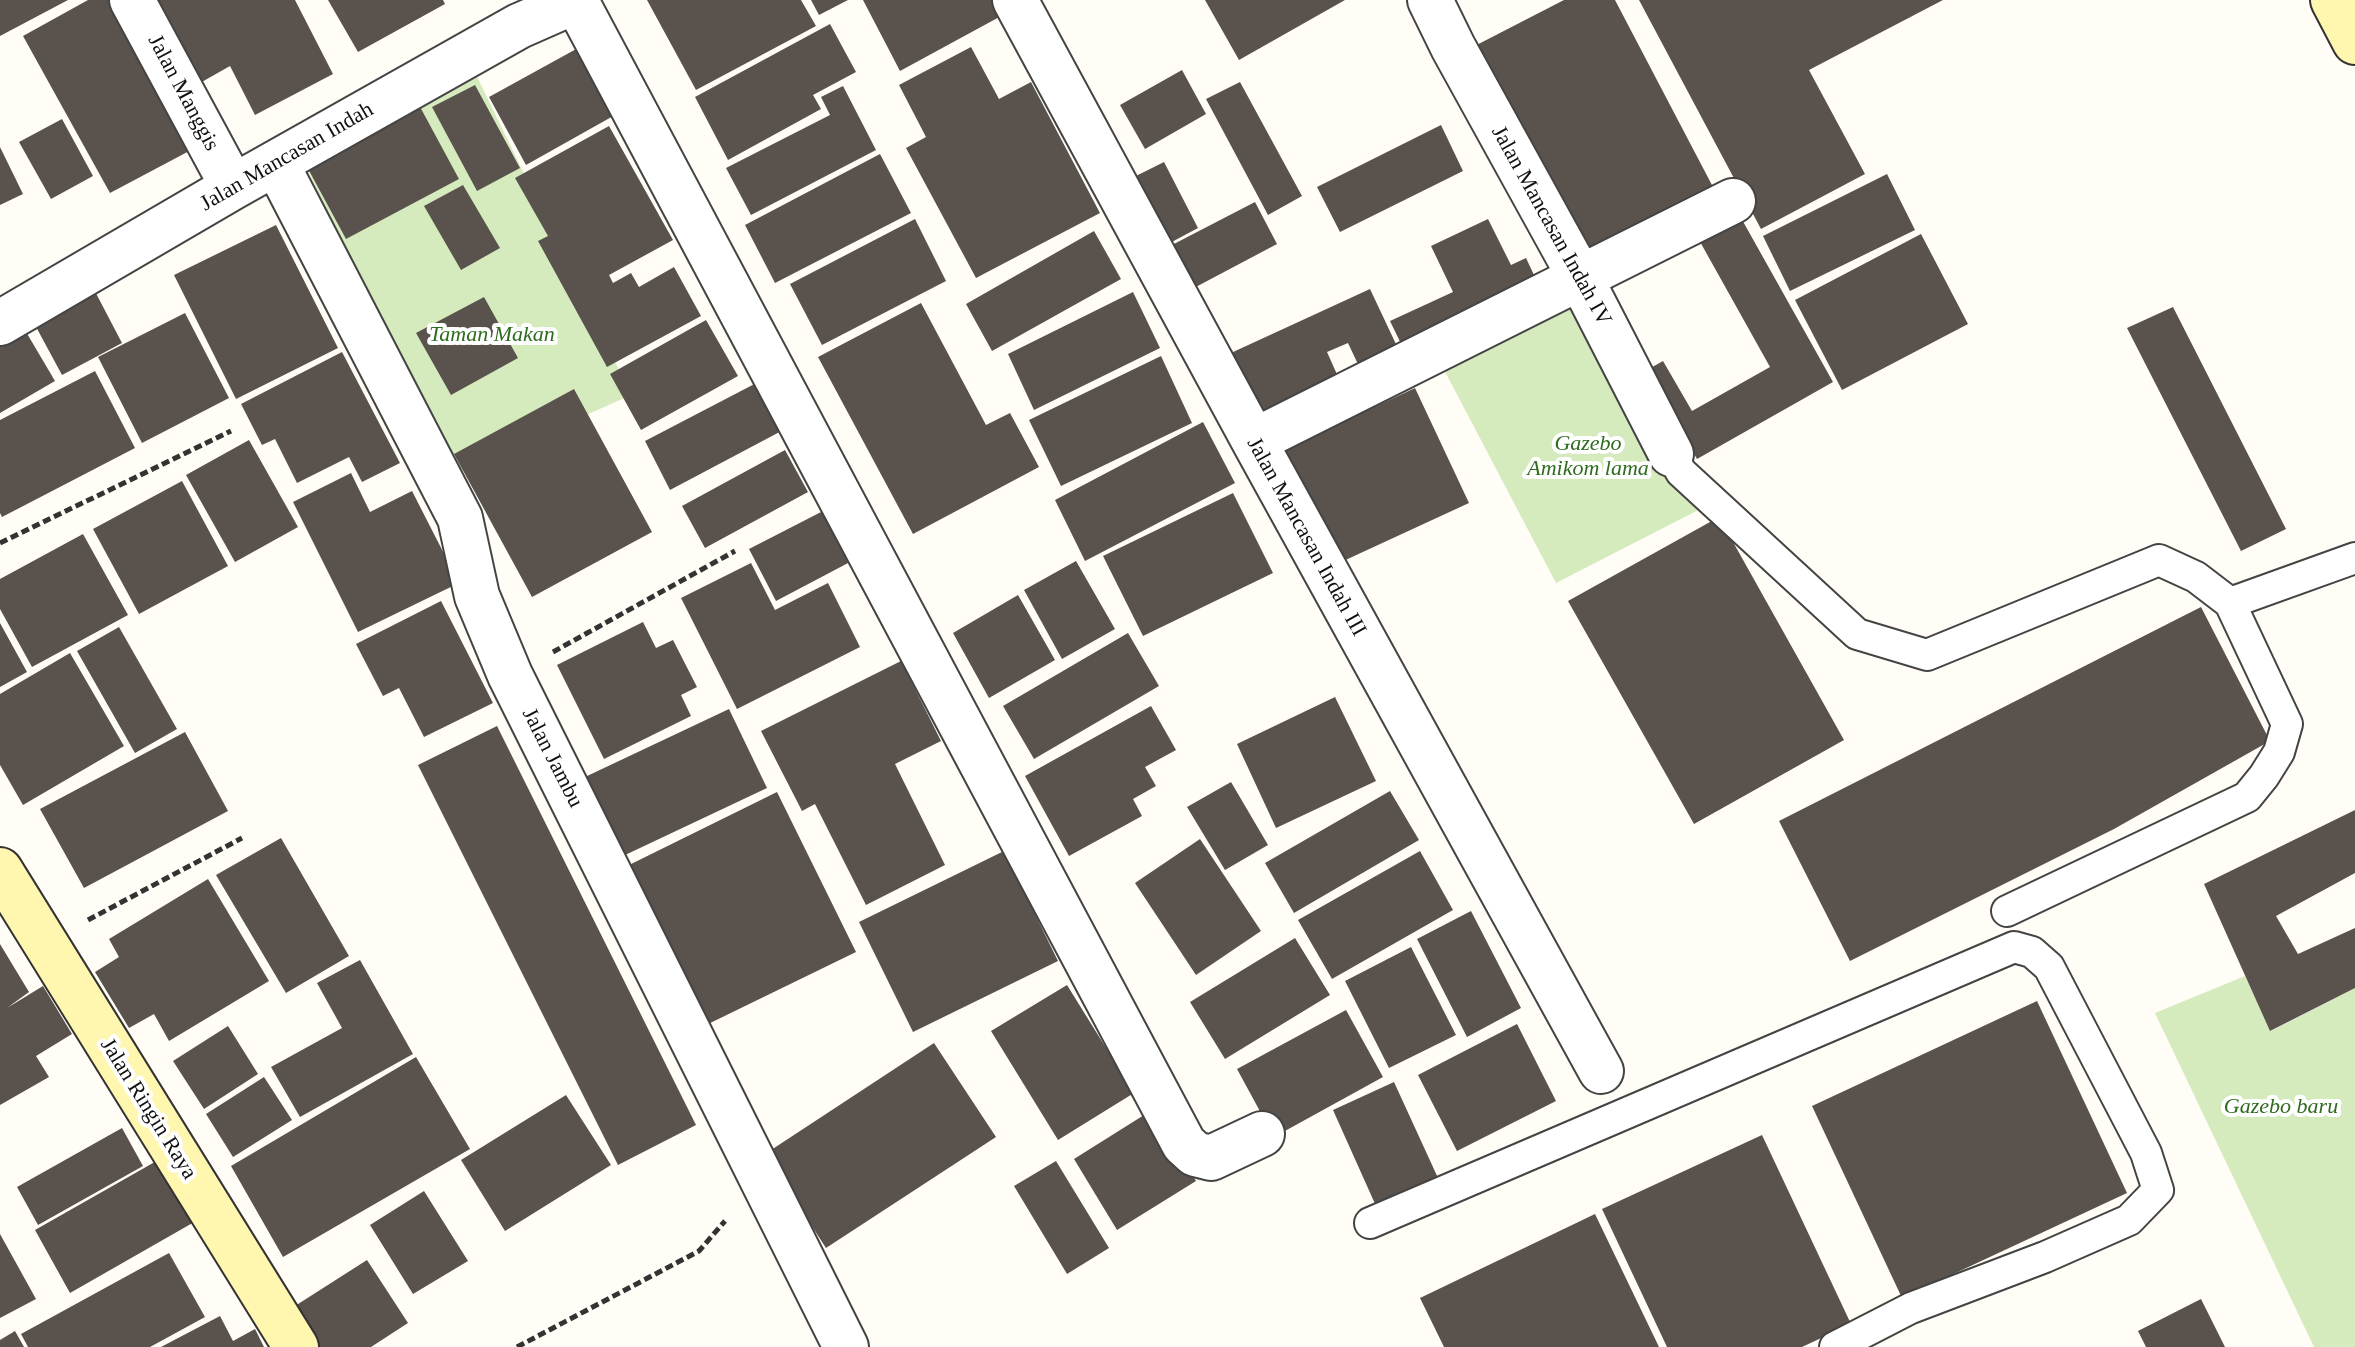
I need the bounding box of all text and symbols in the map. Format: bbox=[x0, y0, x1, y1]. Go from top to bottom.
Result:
street label: Jalan Manggis bbox=[141, 30, 225, 156]
street label: Jalan Mancasan Indah bbox=[196, 97, 378, 217]
street label: Jalan Mancasan Indah IV bbox=[1485, 122, 1617, 330]
park label: Taman Makan bbox=[429, 322, 555, 348]
park label: Gazebo Amikom lama bbox=[1527, 431, 1649, 482]
street label: Jalan Mancasan Indah III bbox=[1240, 433, 1372, 641]
street label: Jalan Jambu bbox=[516, 704, 588, 812]
street label: Jalan Ringin Raya bbox=[94, 1034, 202, 1184]
park label: Gazebo baru bbox=[2224, 1094, 2338, 1120]

